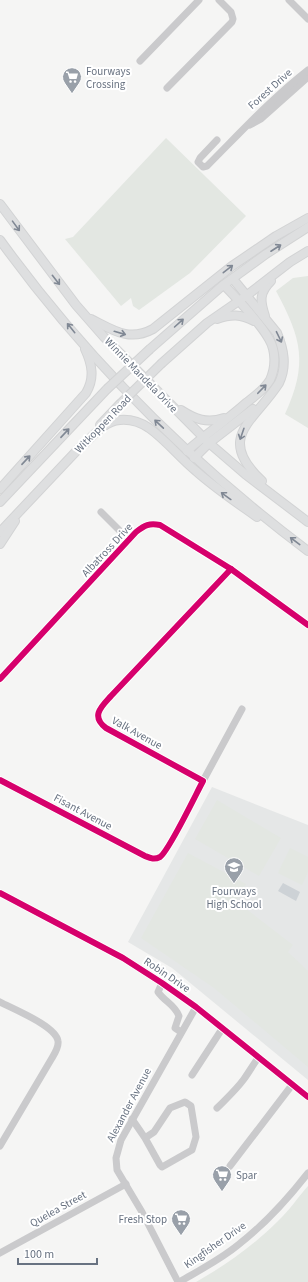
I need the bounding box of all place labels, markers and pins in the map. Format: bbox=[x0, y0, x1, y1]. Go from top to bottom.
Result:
place label: Fourways Crossing bbox=[86, 64, 131, 92]
supermarket icon: Fourways Crossing bbox=[61, 66, 83, 94]
school or university icon: Fourways High School bbox=[223, 856, 245, 884]
place label: Fourways High School bbox=[206, 884, 262, 912]
supermarket icon: Spar bbox=[211, 1164, 233, 1192]
place label: Spar bbox=[236, 1168, 257, 1183]
supermarket icon: Fresh Stop bbox=[170, 1208, 192, 1236]
place label: Fresh Stop bbox=[119, 1212, 167, 1227]

